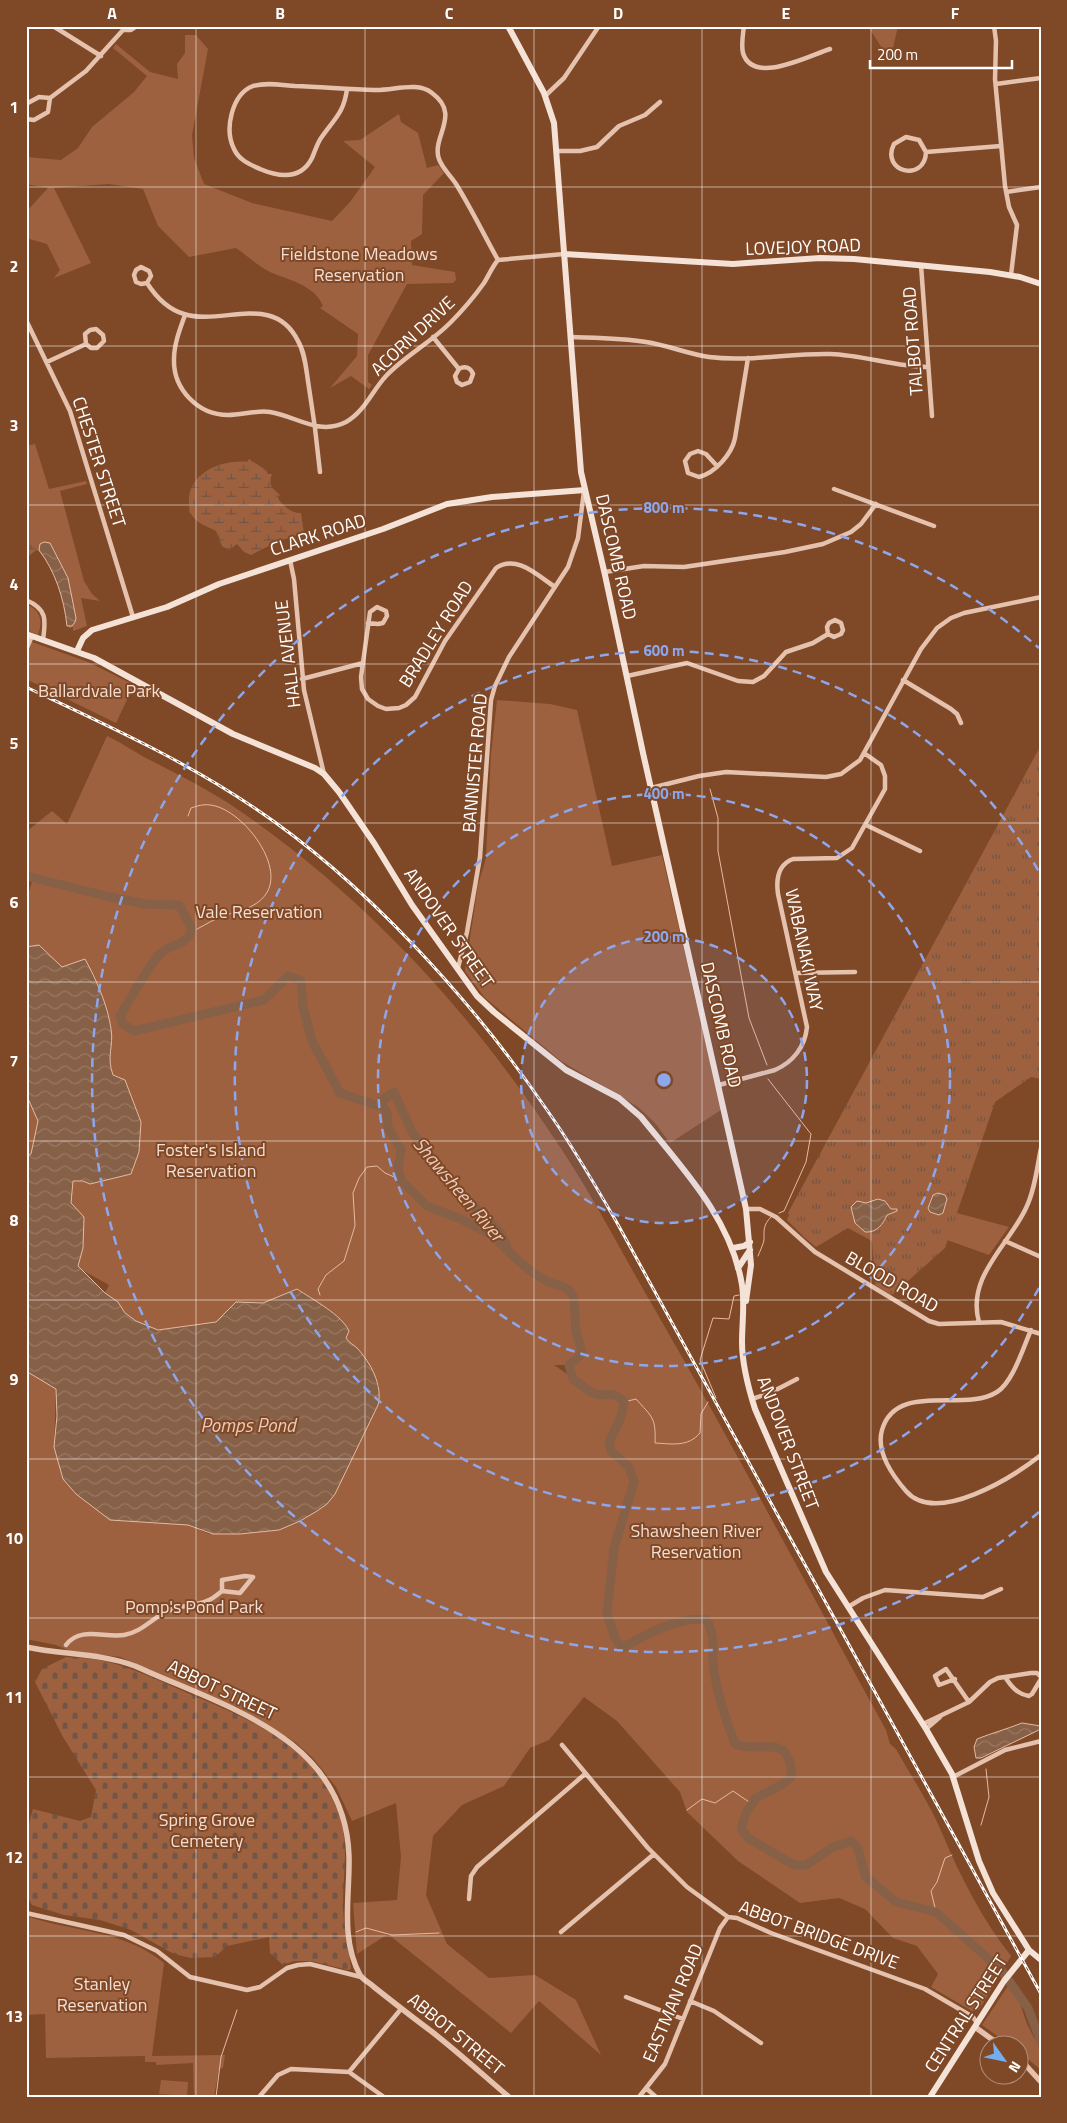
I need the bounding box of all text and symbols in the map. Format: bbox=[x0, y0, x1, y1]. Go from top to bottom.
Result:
text: A bbox=[107, 1, 117, 25]
text: B bbox=[275, 1, 285, 25]
text: C bbox=[445, 1, 454, 25]
text: D bbox=[613, 1, 623, 25]
text: E bbox=[782, 1, 791, 25]
text: F bbox=[951, 1, 960, 25]
scale bar bbox=[870, 38, 1012, 70]
text: 200 m bbox=[877, 43, 918, 66]
text: 1 bbox=[10, 95, 18, 119]
street label: LOVEJOY ROAD bbox=[745, 231, 861, 262]
park label: Fieldstone Meadows Reservation bbox=[280, 240, 438, 288]
text: 2 bbox=[10, 254, 18, 278]
street label: TALBOT ROAD bbox=[895, 286, 930, 396]
street label: ACORN DRIVE bbox=[364, 289, 461, 382]
street label: CHESTER STREET bbox=[66, 393, 133, 531]
text: 3 bbox=[10, 413, 18, 437]
street label: DASCOMB ROAD bbox=[589, 491, 644, 623]
text: 800 m bbox=[643, 496, 685, 519]
street label: CLARK ROAD bbox=[266, 506, 369, 563]
text: 4 bbox=[10, 572, 19, 596]
street label: BRADLEY ROAD bbox=[392, 575, 479, 692]
street label: HALL AVENUE bbox=[267, 599, 308, 710]
text: 600 m bbox=[643, 639, 685, 662]
park label: Ballardvale Park bbox=[38, 677, 160, 704]
street label: BANNISTER ROAD bbox=[455, 692, 494, 834]
text: 5 bbox=[10, 731, 19, 755]
text: 400 m bbox=[643, 782, 685, 805]
street label: ANDOVER STREET bbox=[398, 862, 501, 994]
street label: WABANAKI WAY bbox=[778, 886, 831, 1014]
text: 6 bbox=[10, 890, 19, 914]
park label: Vale Reservation bbox=[196, 898, 322, 925]
text: 200 m bbox=[643, 925, 685, 948]
street label: DASCOMB ROAD bbox=[694, 959, 749, 1091]
text: 7 bbox=[10, 1049, 18, 1073]
centre of rings bbox=[655, 1071, 673, 1089]
water label: Shawsheen River bbox=[407, 1130, 513, 1249]
park label: Foster's Island Reservation bbox=[156, 1136, 266, 1184]
text: 8 bbox=[10, 1208, 19, 1232]
street label: BLOOD ROAD bbox=[841, 1244, 944, 1319]
text: 9 bbox=[10, 1367, 19, 1391]
street label: ANDOVER STREET bbox=[751, 1372, 827, 1514]
water label: Pomps Pond bbox=[200, 1410, 298, 1439]
park label: Shawsheen River Reservation bbox=[631, 1517, 761, 1565]
text: 10 bbox=[5, 1526, 23, 1550]
park label: Pomp's Pond Park bbox=[125, 1593, 263, 1620]
street label: ABBOT STREET bbox=[163, 1652, 282, 1727]
text: 11 bbox=[5, 1685, 23, 1709]
park label: Spring Grove Cemetery bbox=[159, 1806, 255, 1854]
text: 12 bbox=[5, 1845, 23, 1869]
street label: ABBOT BRIDGE DRIVE bbox=[735, 1893, 903, 1976]
street label: EASTMAN ROAD bbox=[635, 1939, 710, 2066]
street label: CENTRAL STREET bbox=[917, 1949, 1014, 2078]
park label: Stanley Reservation bbox=[57, 1970, 147, 2018]
street label: ABBOT STREET bbox=[402, 1986, 511, 2081]
text: 13 bbox=[5, 2004, 23, 2028]
north arrow bbox=[980, 2036, 1030, 2086]
text: N bbox=[1004, 2058, 1027, 2077]

